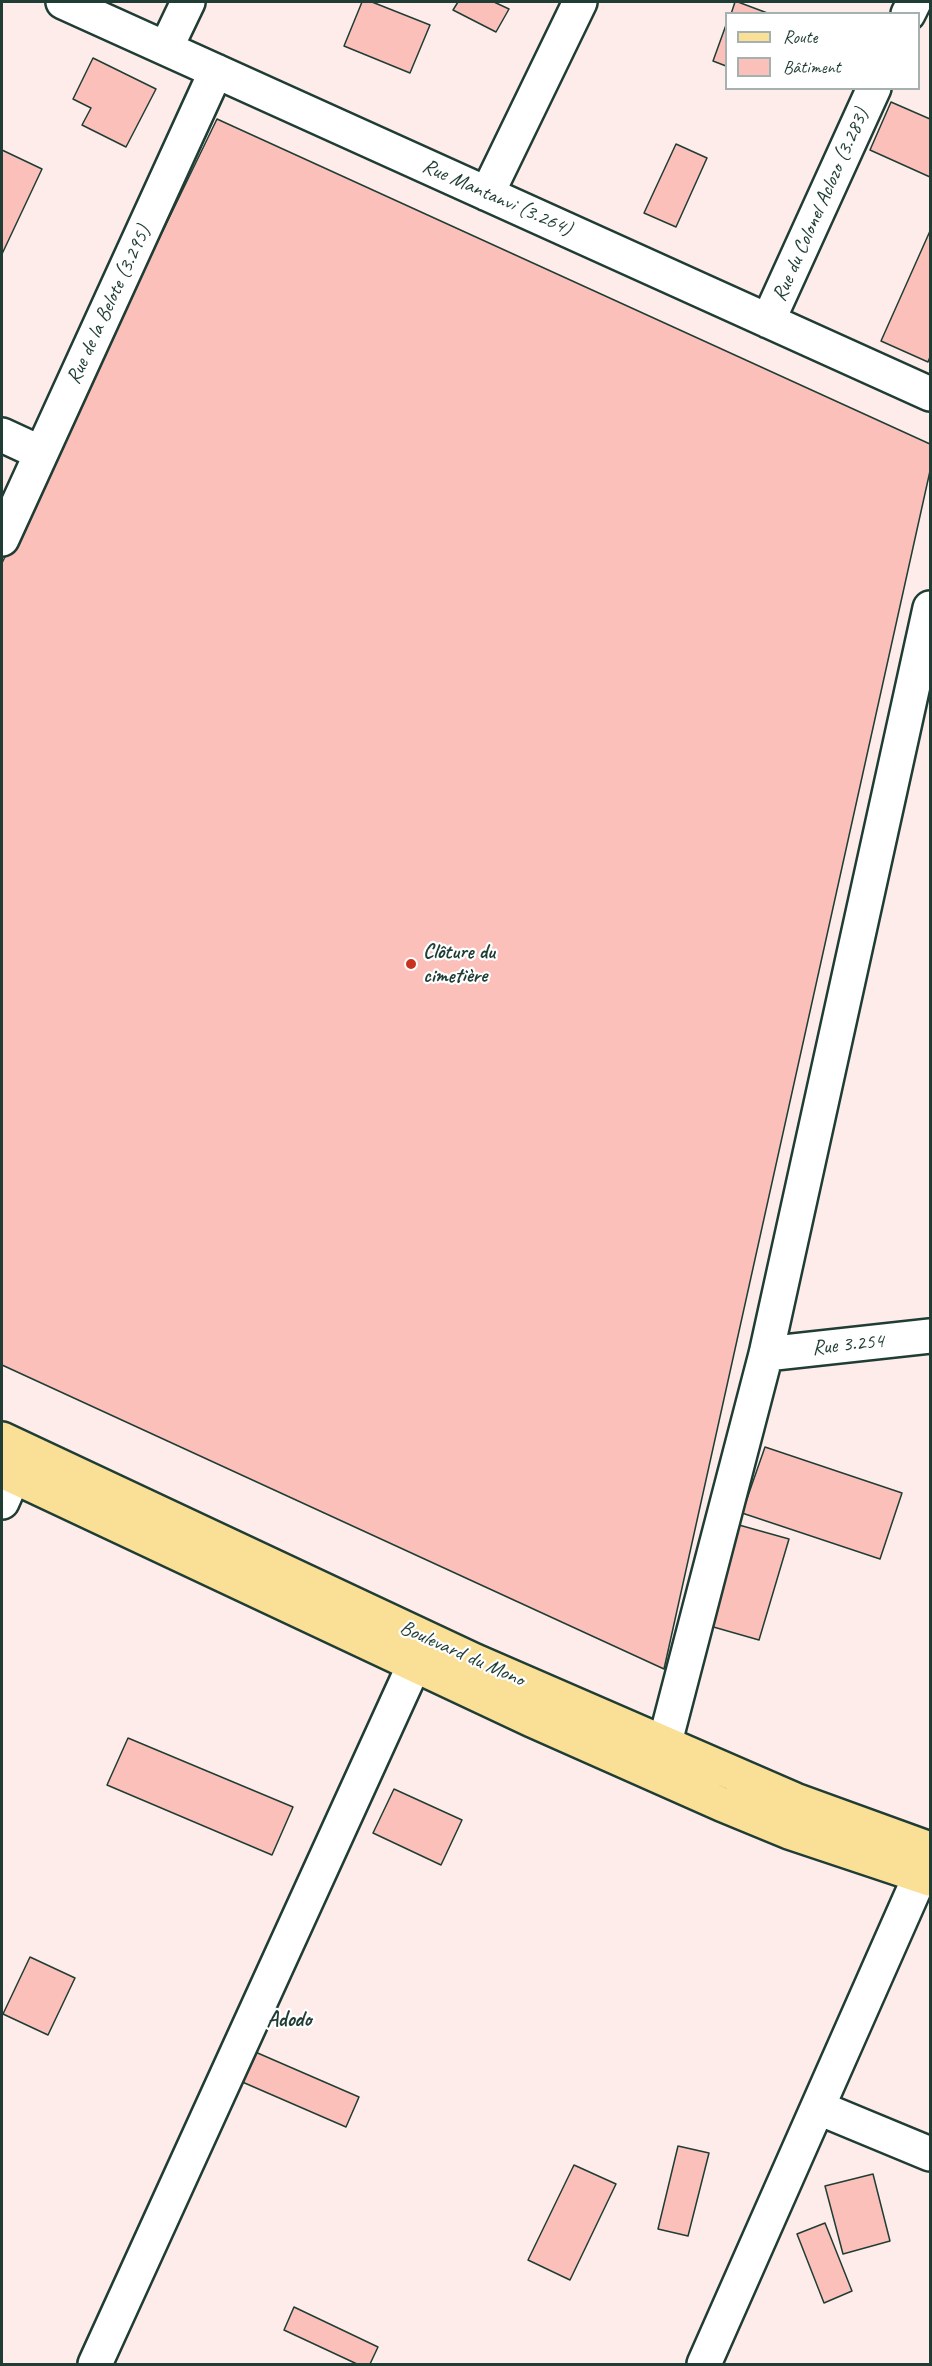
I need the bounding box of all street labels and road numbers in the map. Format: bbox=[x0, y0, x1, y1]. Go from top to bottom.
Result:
street label: Rue du Colonel Aclozo (3.283) bbox=[767, 105, 875, 305]
street label: Rue Mantanvi (3.264) bbox=[418, 154, 576, 242]
street label: Rue de la Belote (3.295) bbox=[61, 222, 157, 388]
street label: Rue 3.254 bbox=[811, 1329, 885, 1361]
street label: Boulevard du Mono bbox=[396, 1615, 528, 1693]

